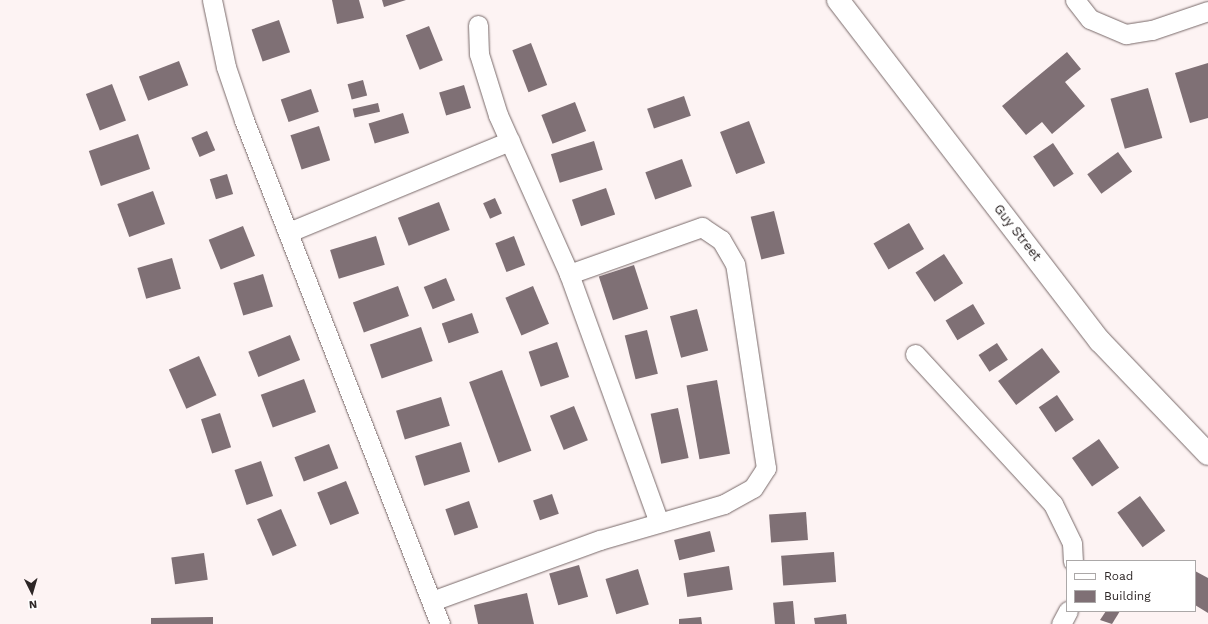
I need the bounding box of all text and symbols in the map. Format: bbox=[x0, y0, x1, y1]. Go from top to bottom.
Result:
street label: Guy Street bbox=[990, 202, 1044, 264]
legend bbox=[1066, 560, 1196, 612]
text: Road bbox=[1104, 569, 1133, 583]
north arrow bbox=[12, 572, 52, 612]
text: Building bbox=[1104, 589, 1151, 603]
text: N bbox=[28, 598, 38, 611]

